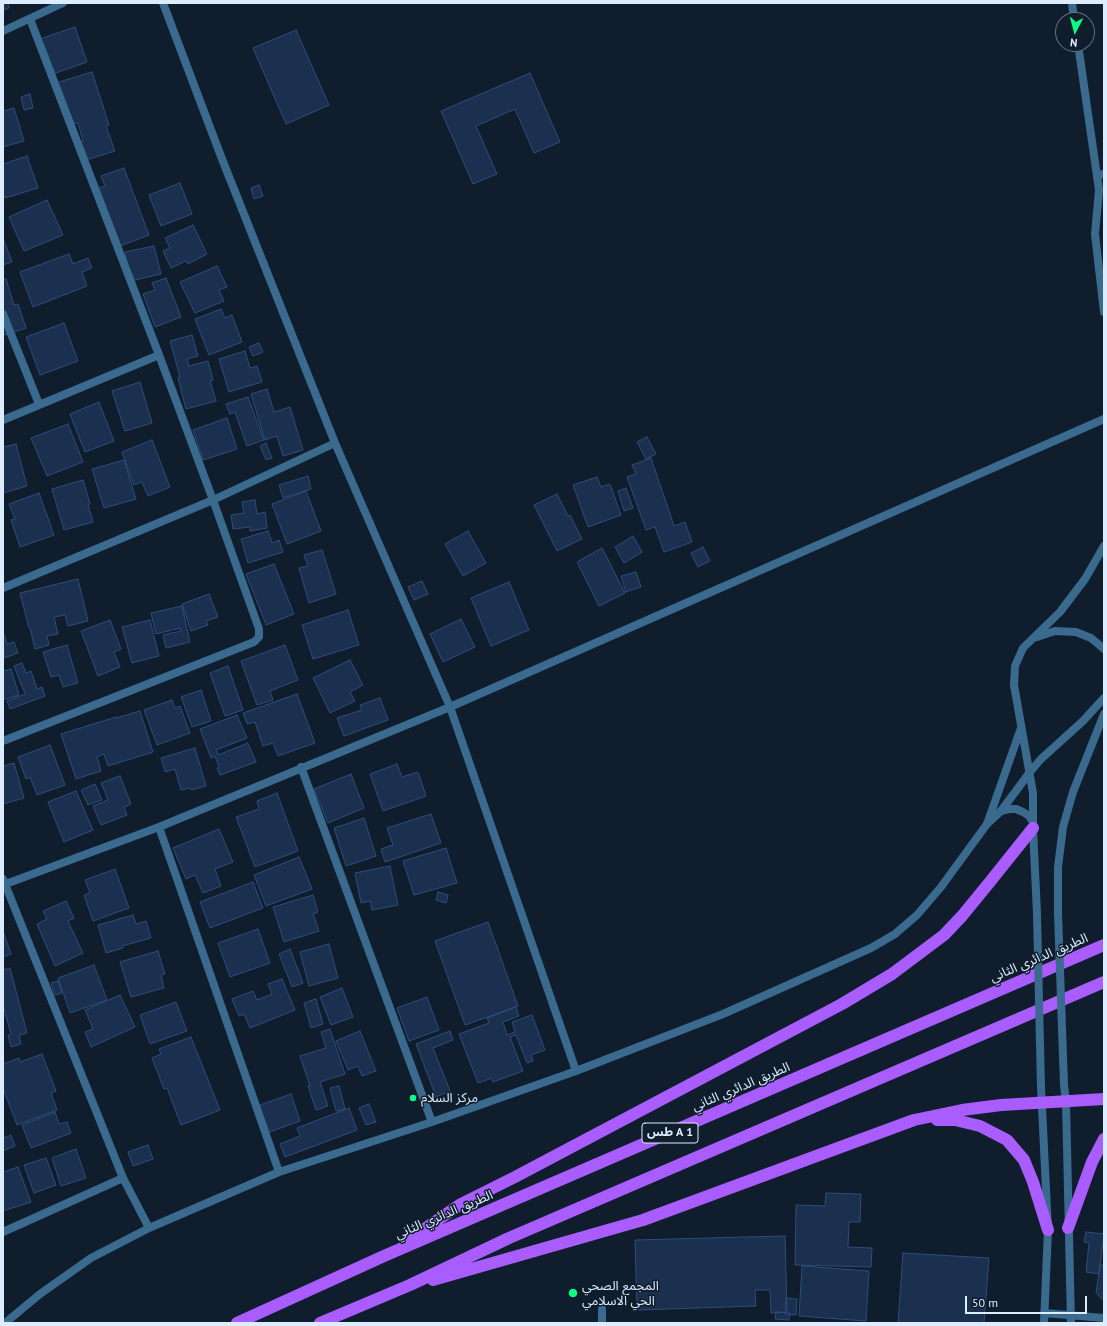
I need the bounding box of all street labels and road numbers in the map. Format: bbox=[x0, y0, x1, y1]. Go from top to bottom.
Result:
street label: الطريق الدائري الثاني bbox=[988, 930, 1090, 986]
street label: الطريق الدائري الثاني bbox=[690, 1059, 792, 1115]
road number: طس A 1 bbox=[642, 1123, 698, 1143]
street label: الطريق الدائري الثاني bbox=[393, 1187, 495, 1243]

